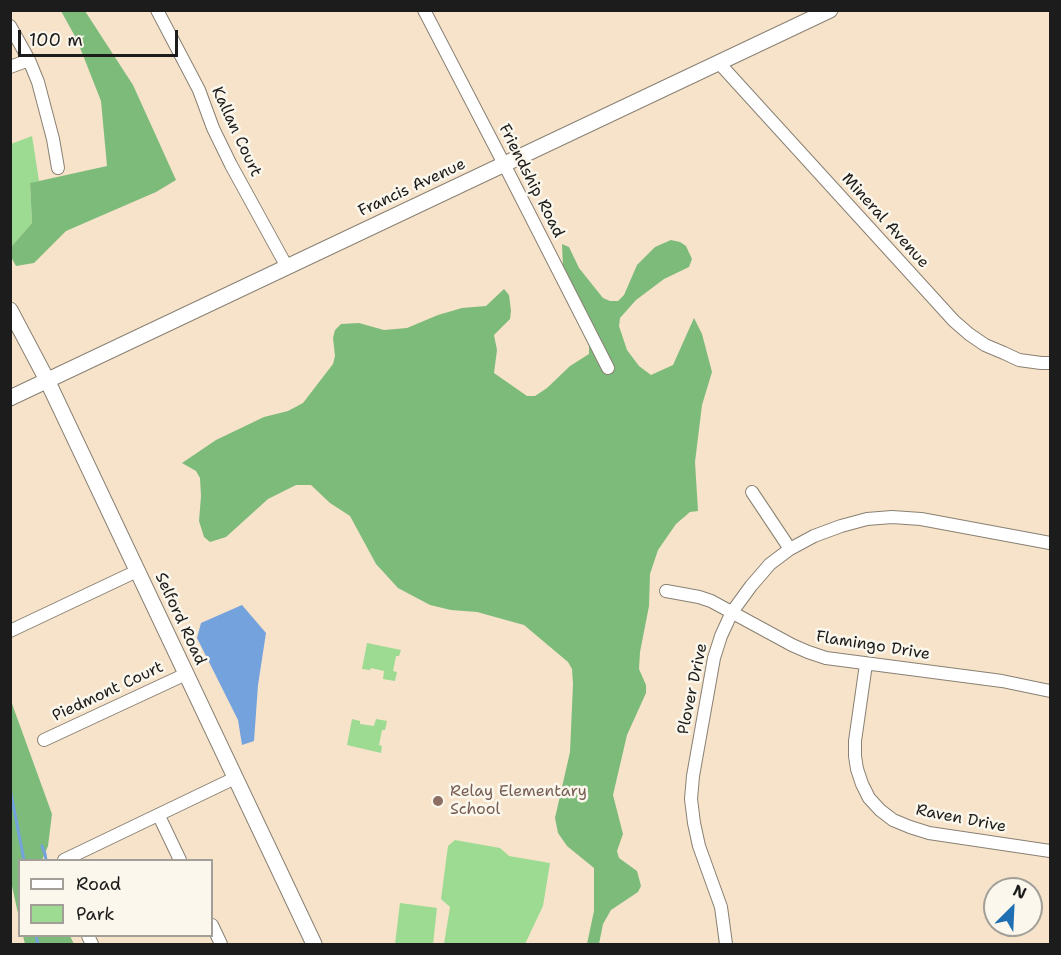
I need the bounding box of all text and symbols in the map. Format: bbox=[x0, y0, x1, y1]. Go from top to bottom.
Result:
scale bar bbox=[21, 18, 182, 56]
text: 100 m bbox=[29, 28, 83, 52]
street label: Kallan Court bbox=[207, 84, 265, 180]
street label: Friendship Road bbox=[494, 121, 568, 241]
street label: Francis Avenue bbox=[355, 155, 469, 221]
street label: Mineral Avenue bbox=[837, 170, 933, 272]
street label: Selford Road bbox=[150, 570, 210, 668]
street label: Flamingo Drive bbox=[815, 628, 931, 664]
street label: Plover Drive bbox=[674, 642, 712, 736]
street label: Piedmont Court bbox=[49, 658, 167, 726]
place label: Relay Elementary School bbox=[450, 782, 587, 820]
marker: Relay Elementary School bbox=[431, 794, 445, 808]
street label: Raven Drive bbox=[914, 801, 1008, 837]
legend bbox=[18, 859, 213, 937]
text: Road bbox=[76, 872, 121, 896]
north arrow bbox=[983, 877, 1043, 937]
text: N bbox=[1010, 880, 1030, 904]
text: Park bbox=[76, 902, 115, 926]

